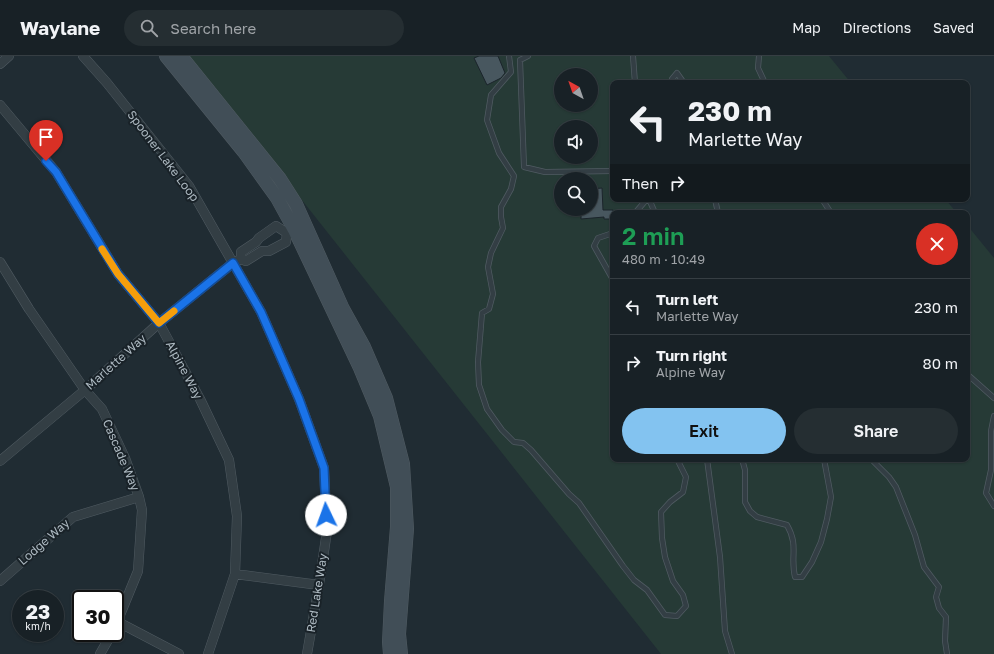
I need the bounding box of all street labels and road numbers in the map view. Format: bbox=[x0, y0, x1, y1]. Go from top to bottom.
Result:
street label: Spooner Lake Loop bbox=[124, 107, 203, 204]
street label: Marlette Way bbox=[82, 330, 149, 393]
street label: Alpine Way bbox=[163, 338, 206, 402]
street label: Cascade Way bbox=[100, 417, 143, 493]
street label: Lodge Way bbox=[15, 515, 73, 568]
street label: Red Lake Way bbox=[303, 552, 330, 634]

